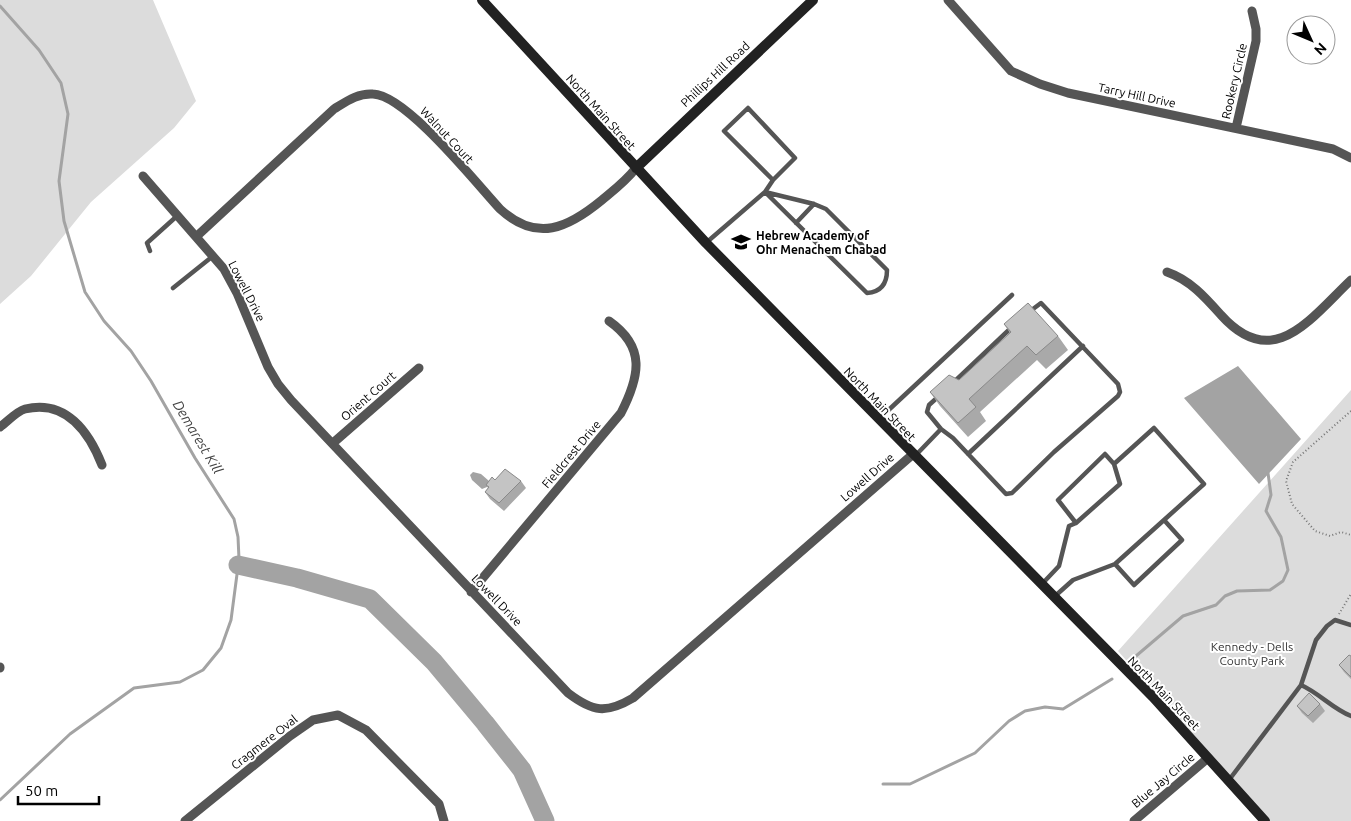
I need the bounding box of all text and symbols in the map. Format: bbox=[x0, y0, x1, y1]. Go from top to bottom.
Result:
north arrow bbox=[1286, 15, 1336, 65]
street label: Phillips Hill Road bbox=[678, 39, 752, 109]
text: N bbox=[1311, 40, 1330, 58]
street label: Rookery Circle bbox=[1219, 42, 1249, 120]
street label: North Main Street bbox=[564, 72, 638, 153]
street label: Tarry Hill Drive bbox=[1097, 80, 1177, 110]
street label: Walnut Court bbox=[418, 104, 476, 166]
place label: Hebrew Academy of Ohr Menachem Chabad bbox=[756, 229, 886, 256]
school or university icon: Hebrew Academy of Ohr Menachem Chabad bbox=[730, 231, 752, 253]
street label: Lowell Drive bbox=[226, 258, 268, 324]
street label: North Main Street bbox=[842, 365, 919, 444]
street label: Orient Court bbox=[338, 369, 398, 423]
water label: Demarest Kill bbox=[170, 397, 226, 477]
street label: Fieldcrest Drive bbox=[539, 418, 603, 490]
street label: Lowell Drive bbox=[838, 450, 896, 504]
street label: Lowell Drive bbox=[469, 572, 525, 628]
park label: Kennedy - Dells County Park bbox=[1211, 640, 1293, 667]
street label: North Main Street bbox=[1126, 654, 1203, 733]
street label: Cragmere Oval bbox=[228, 712, 300, 772]
street label: Blue Jay Circle bbox=[1129, 750, 1197, 810]
scale bar bbox=[18, 774, 99, 806]
text: 50 m bbox=[25, 782, 58, 799]

